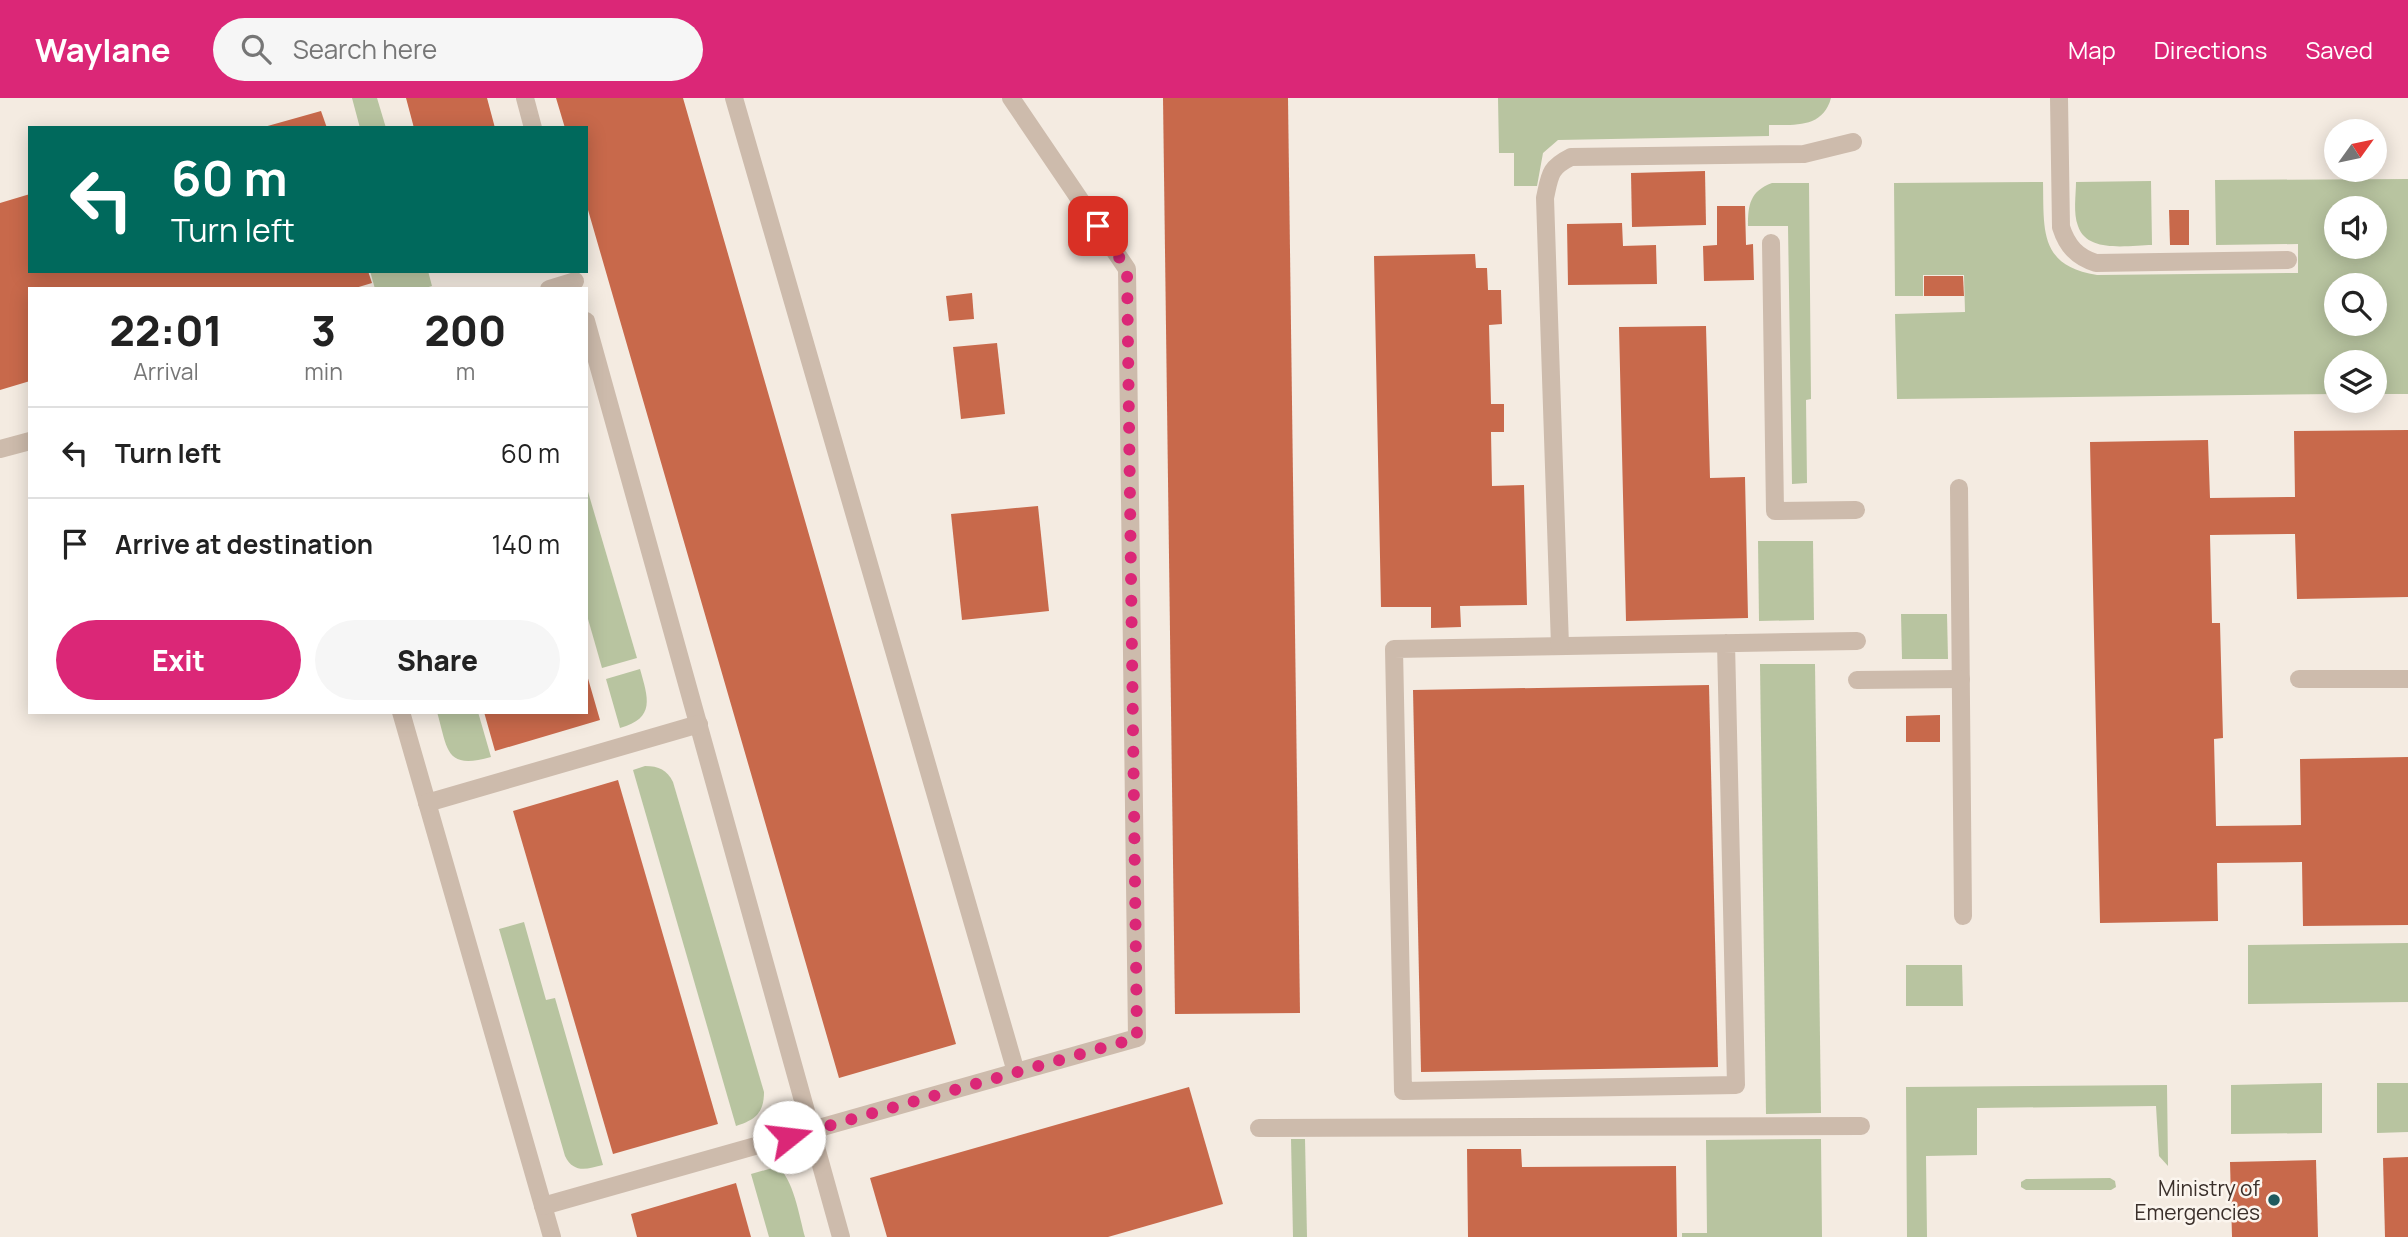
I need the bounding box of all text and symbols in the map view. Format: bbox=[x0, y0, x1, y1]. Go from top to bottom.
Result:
search box bbox=[213, 18, 703, 81]
text: Waylane bbox=[35, 27, 171, 72]
icon: search bbox=[237, 30, 275, 68]
text: Search here bbox=[293, 31, 437, 67]
text: Map bbox=[2068, 33, 2116, 66]
text: Directions bbox=[2154, 33, 2267, 66]
text: Saved bbox=[2305, 33, 2373, 66]
north arrow bbox=[2324, 119, 2387, 182]
map controls bbox=[2324, 119, 2387, 413]
text: 60 m bbox=[171, 144, 288, 211]
icon: left bbox=[56, 154, 147, 245]
pin bbox=[1068, 196, 1128, 256]
button: sound bbox=[2324, 196, 2387, 259]
icon: arrive bbox=[1079, 207, 1117, 245]
text: Turn left bbox=[171, 208, 295, 252]
button: search bbox=[2324, 273, 2387, 336]
text: 22:01 bbox=[110, 301, 223, 359]
text: 3 bbox=[311, 301, 336, 359]
text: 200 bbox=[424, 301, 506, 359]
button: layers bbox=[2324, 350, 2387, 413]
text: Arrival bbox=[133, 355, 199, 387]
text: min bbox=[304, 355, 343, 387]
text: m bbox=[456, 355, 475, 387]
icon: left bbox=[56, 434, 94, 472]
text: Turn left bbox=[115, 435, 222, 471]
text: 60 m bbox=[501, 435, 560, 471]
icon: arrive bbox=[56, 525, 94, 563]
text: Arrive at destination bbox=[115, 526, 373, 562]
text: 140 m bbox=[491, 526, 560, 562]
button: Exit bbox=[56, 620, 301, 700]
button: Share bbox=[315, 620, 560, 700]
position arrow bbox=[752, 1100, 826, 1174]
place label: Ministry of Emergencies bbox=[2135, 1174, 2261, 1226]
marker: Ministry of Emergencies bbox=[2266, 1192, 2282, 1208]

